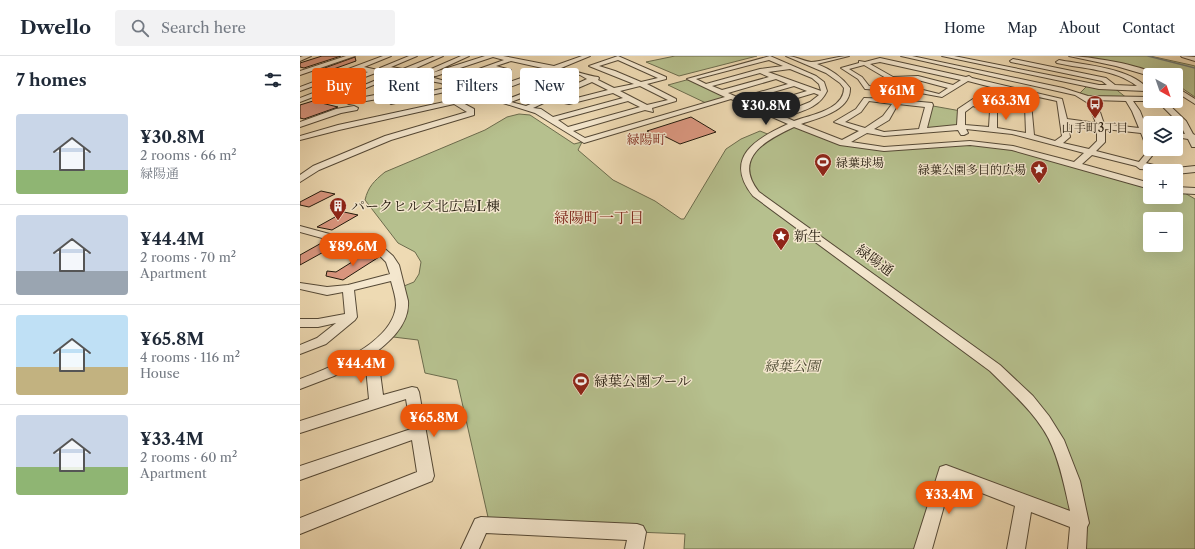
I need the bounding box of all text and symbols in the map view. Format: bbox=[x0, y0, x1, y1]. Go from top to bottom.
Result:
search box bbox=[115, 10, 395, 46]
text: Dwello bbox=[20, 16, 91, 39]
icon: search bbox=[129, 17, 151, 39]
text: Search here bbox=[161, 18, 246, 37]
text: Home bbox=[944, 19, 985, 37]
text: Map bbox=[1007, 19, 1037, 37]
text: About bbox=[1059, 19, 1100, 37]
text: Contact bbox=[1122, 19, 1175, 37]
chip: Buy bbox=[312, 68, 366, 104]
chip: Rent bbox=[374, 68, 434, 104]
chip: Filters bbox=[442, 68, 512, 104]
chip: New bbox=[520, 68, 579, 104]
north arrow bbox=[1143, 68, 1183, 108]
map controls bbox=[1143, 68, 1183, 252]
icon: filters bbox=[262, 69, 284, 91]
text: 7 homes bbox=[16, 70, 87, 90]
pin: ¥61M bbox=[873, 77, 921, 111]
text: ¥61M bbox=[879, 82, 915, 98]
pin: ¥63.3M bbox=[973, 87, 1039, 121]
pin: ¥30.8M bbox=[733, 92, 799, 126]
text: ¥63.3M bbox=[982, 92, 1030, 108]
bus stop icon: 山手町3丁目 bbox=[1085, 94, 1105, 119]
text: ¥30.8M bbox=[741, 97, 791, 113]
button: layers bbox=[1143, 116, 1183, 156]
place label: 山手町3丁目 bbox=[1062, 120, 1128, 135]
text: ¥30.8M bbox=[140, 127, 205, 147]
icon: home bbox=[48, 130, 96, 178]
district label: 緑陽町 bbox=[626, 131, 666, 147]
text: 2 rooms · 66 m² bbox=[140, 147, 237, 163]
sports icon: 緑葉球場 bbox=[813, 152, 833, 177]
place label: 緑葉球場 bbox=[836, 155, 884, 170]
place icon: 緑葉公園多目的広場 bbox=[1029, 159, 1049, 184]
place label: 緑葉公園多目的広場 bbox=[918, 162, 1026, 177]
button: + bbox=[1143, 164, 1183, 204]
text: 緑陽通 bbox=[140, 165, 179, 181]
building icon: パークヒルズ北広島L棟 bbox=[328, 196, 348, 221]
place label: パークヒルズ北広島L棟 bbox=[351, 197, 500, 215]
district label: 緑陽町一丁目 bbox=[554, 208, 644, 227]
button: − bbox=[1143, 212, 1183, 252]
place icon: 新生 bbox=[771, 226, 791, 251]
place label: 新生 bbox=[794, 227, 822, 245]
text: ¥44.4M bbox=[140, 229, 205, 249]
icon: home bbox=[48, 231, 96, 279]
pin: ¥89.6M bbox=[320, 233, 386, 267]
text: ¥89.6M bbox=[328, 238, 378, 254]
street label: 緑陽通 bbox=[853, 240, 897, 280]
text: 2 rooms · 70 m² bbox=[140, 249, 236, 265]
text: Apartment bbox=[140, 265, 207, 281]
text: ¥65.8M bbox=[140, 329, 204, 349]
icon: home bbox=[48, 331, 96, 379]
text: 4 rooms · 116 m² bbox=[140, 349, 240, 365]
pin: ¥44.4M bbox=[328, 350, 394, 384]
text: ¥44.4M bbox=[336, 355, 386, 371]
park label: 緑葉公園 bbox=[764, 357, 822, 375]
text: House bbox=[140, 365, 180, 381]
sports icon: 緑葉公園プール bbox=[571, 371, 591, 396]
place label: 緑葉公園プール bbox=[594, 372, 691, 390]
pin: ¥65.8M bbox=[401, 404, 467, 438]
text: ¥65.8M bbox=[409, 409, 459, 425]
text: ¥33.4M bbox=[140, 429, 204, 449]
icon: home bbox=[48, 431, 96, 479]
text: 2 rooms · 60 m² bbox=[140, 449, 237, 465]
text: Apartment bbox=[140, 465, 207, 481]
pin: ¥33.4M bbox=[916, 481, 982, 515]
text: ¥33.4M bbox=[925, 486, 973, 502]

